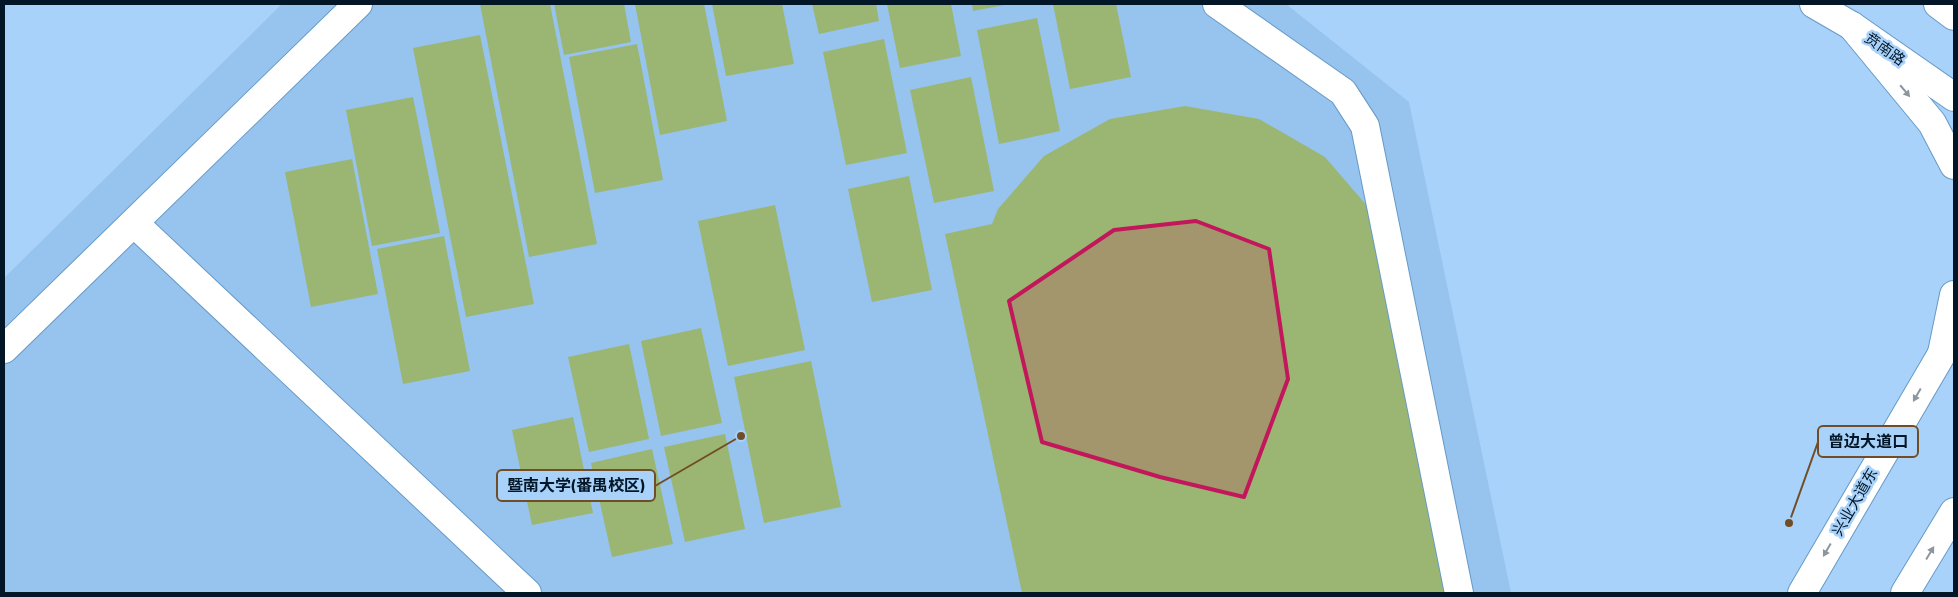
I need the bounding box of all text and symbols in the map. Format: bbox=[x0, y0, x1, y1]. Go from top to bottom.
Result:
street label: 贲南路 bbox=[1860, 26, 1910, 71]
one-way arrow bbox=[1900, 84, 1911, 97]
one-way arrow bbox=[1913, 388, 1922, 401]
callout: 曾边大道口 bbox=[1818, 426, 1918, 457]
text: 曾边大道口 bbox=[1828, 429, 1908, 453]
street label: 兴业大道东 bbox=[1826, 464, 1883, 540]
callout: 暨南大学(番禺校区) bbox=[497, 470, 655, 501]
text: 暨南大学(番禺校区) bbox=[507, 473, 645, 497]
one-way arrow bbox=[1822, 544, 1831, 557]
one-way arrow bbox=[1925, 546, 1934, 559]

